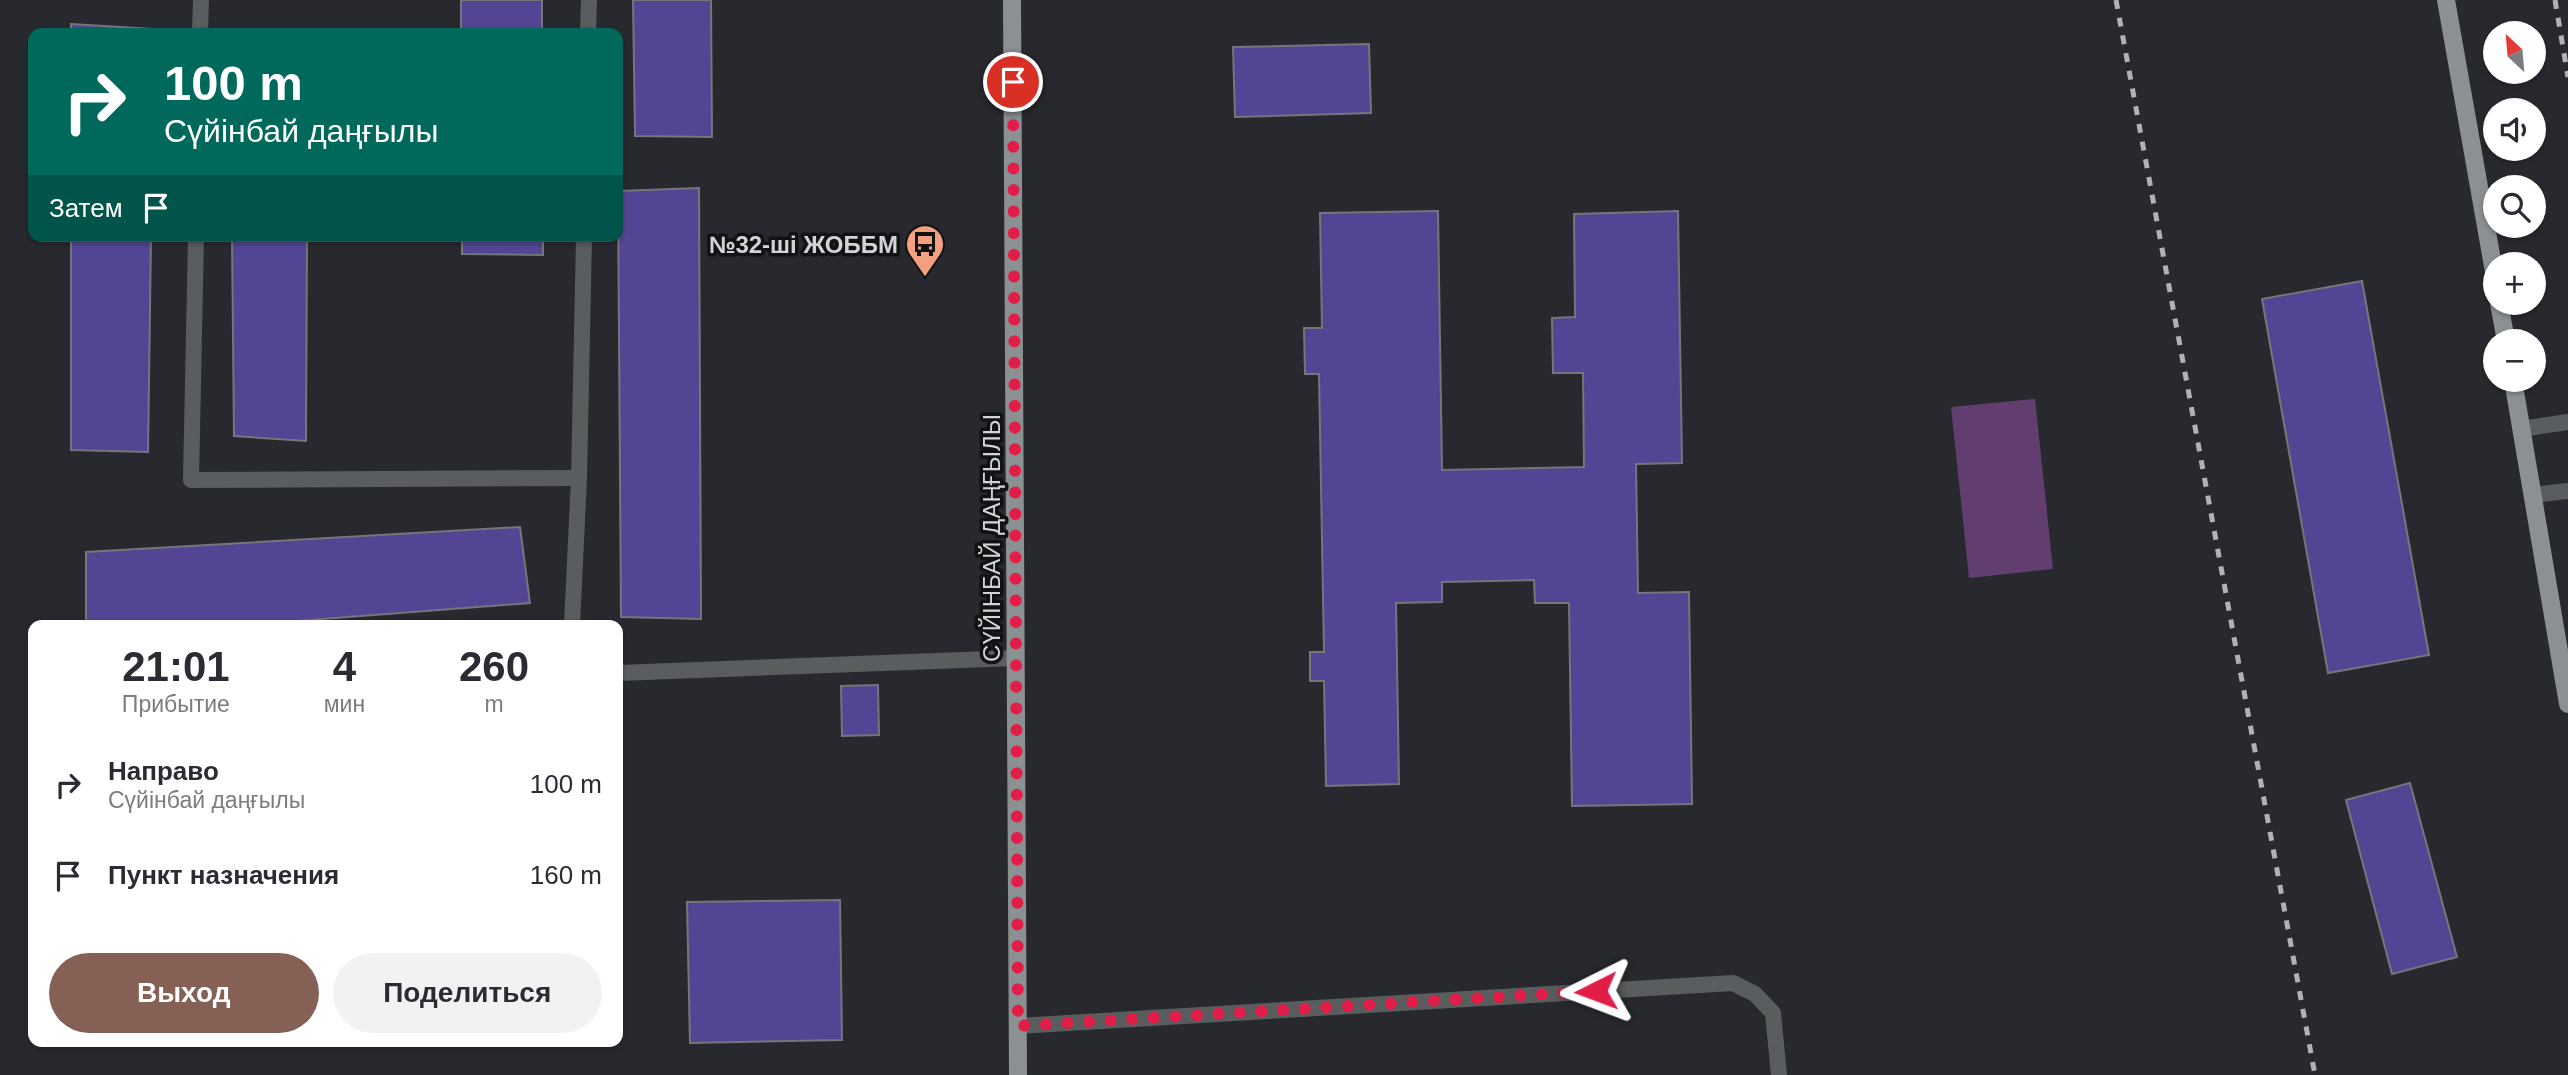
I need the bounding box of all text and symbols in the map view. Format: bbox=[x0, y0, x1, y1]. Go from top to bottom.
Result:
north arrow bbox=[2483, 21, 2546, 84]
map controls bbox=[2483, 21, 2546, 392]
pin bbox=[983, 52, 1043, 112]
icon: right bbox=[49, 56, 140, 147]
text: 100 m bbox=[164, 56, 303, 110]
icon: arrive bbox=[994, 63, 1032, 101]
button: sound bbox=[2483, 98, 2546, 161]
text: Сүйінбай даңғылы bbox=[164, 113, 438, 149]
button: search bbox=[2483, 175, 2546, 238]
icon: arrive bbox=[137, 189, 175, 227]
text: Затем bbox=[49, 193, 123, 223]
bus stop icon: №32-ші ЖОББМ bbox=[904, 223, 946, 278]
place label: №32-ші ЖОББМ bbox=[709, 231, 898, 258]
button: + bbox=[2483, 252, 2546, 315]
button: − bbox=[2483, 329, 2546, 392]
street label: СҮЙІНБАЙ ДАҢҒЫЛЫ bbox=[978, 414, 1005, 662]
text: 21:01 bbox=[122, 643, 230, 690]
text: 4 bbox=[333, 643, 356, 690]
text: 260 bbox=[459, 643, 529, 690]
text: Прибытие bbox=[122, 691, 230, 717]
text: мин bbox=[324, 691, 365, 717]
text: m bbox=[484, 691, 504, 717]
text: Направо bbox=[108, 756, 219, 786]
icon: right bbox=[49, 766, 87, 804]
text: 100 m bbox=[530, 769, 602, 799]
text: Сүйінбай даңғылы bbox=[108, 787, 305, 813]
icon: arrive bbox=[49, 857, 87, 895]
text: Пункт назначения bbox=[108, 860, 339, 890]
text: 160 m bbox=[530, 860, 602, 890]
button: Выход bbox=[49, 953, 319, 1033]
button: Поделиться bbox=[333, 953, 602, 1033]
position arrow bbox=[1559, 954, 1633, 1028]

